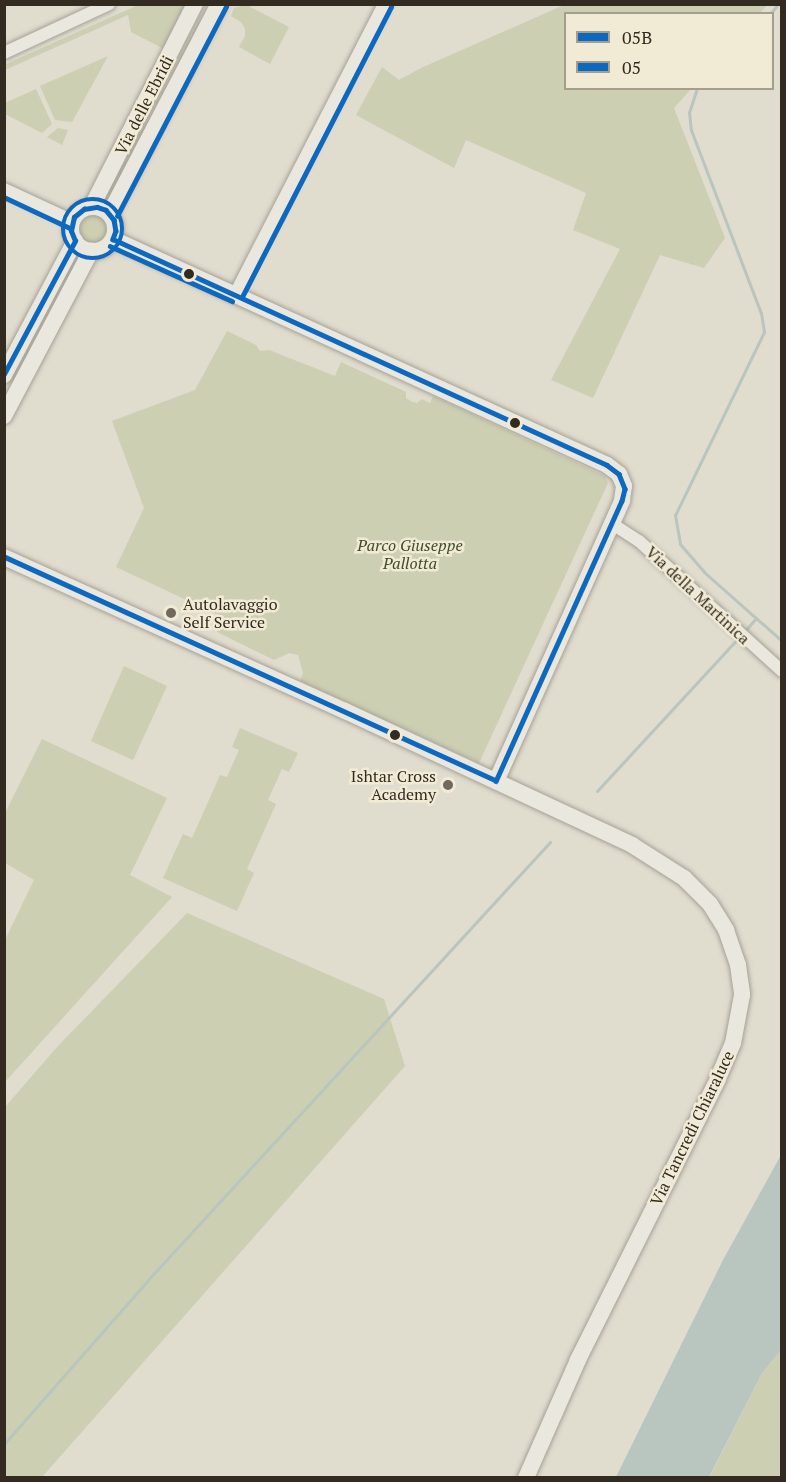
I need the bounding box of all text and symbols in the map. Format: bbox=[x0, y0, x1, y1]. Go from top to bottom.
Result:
legend bbox=[564, 12, 774, 90]
text: 05B bbox=[622, 25, 652, 49]
street label: Via delle Ebridi bbox=[111, 52, 177, 158]
text: 05 bbox=[622, 55, 641, 79]
unlabelled marker bbox=[183, 268, 195, 280]
unlabelled marker bbox=[509, 417, 521, 429]
park label: Parco Giuseppe Pallotta bbox=[357, 535, 463, 573]
street label: Via della Martinica bbox=[642, 542, 754, 648]
place label: Autolavaggio Self Service bbox=[183, 594, 277, 632]
marker: Autolavaggio Self Service bbox=[164, 606, 178, 620]
unlabelled marker bbox=[389, 729, 401, 741]
place label: Ishtar Cross Academy bbox=[351, 766, 436, 804]
marker: Ishtar Cross Academy bbox=[441, 778, 455, 792]
street label: Via Tancredi Chiaraluce bbox=[646, 1047, 738, 1209]

